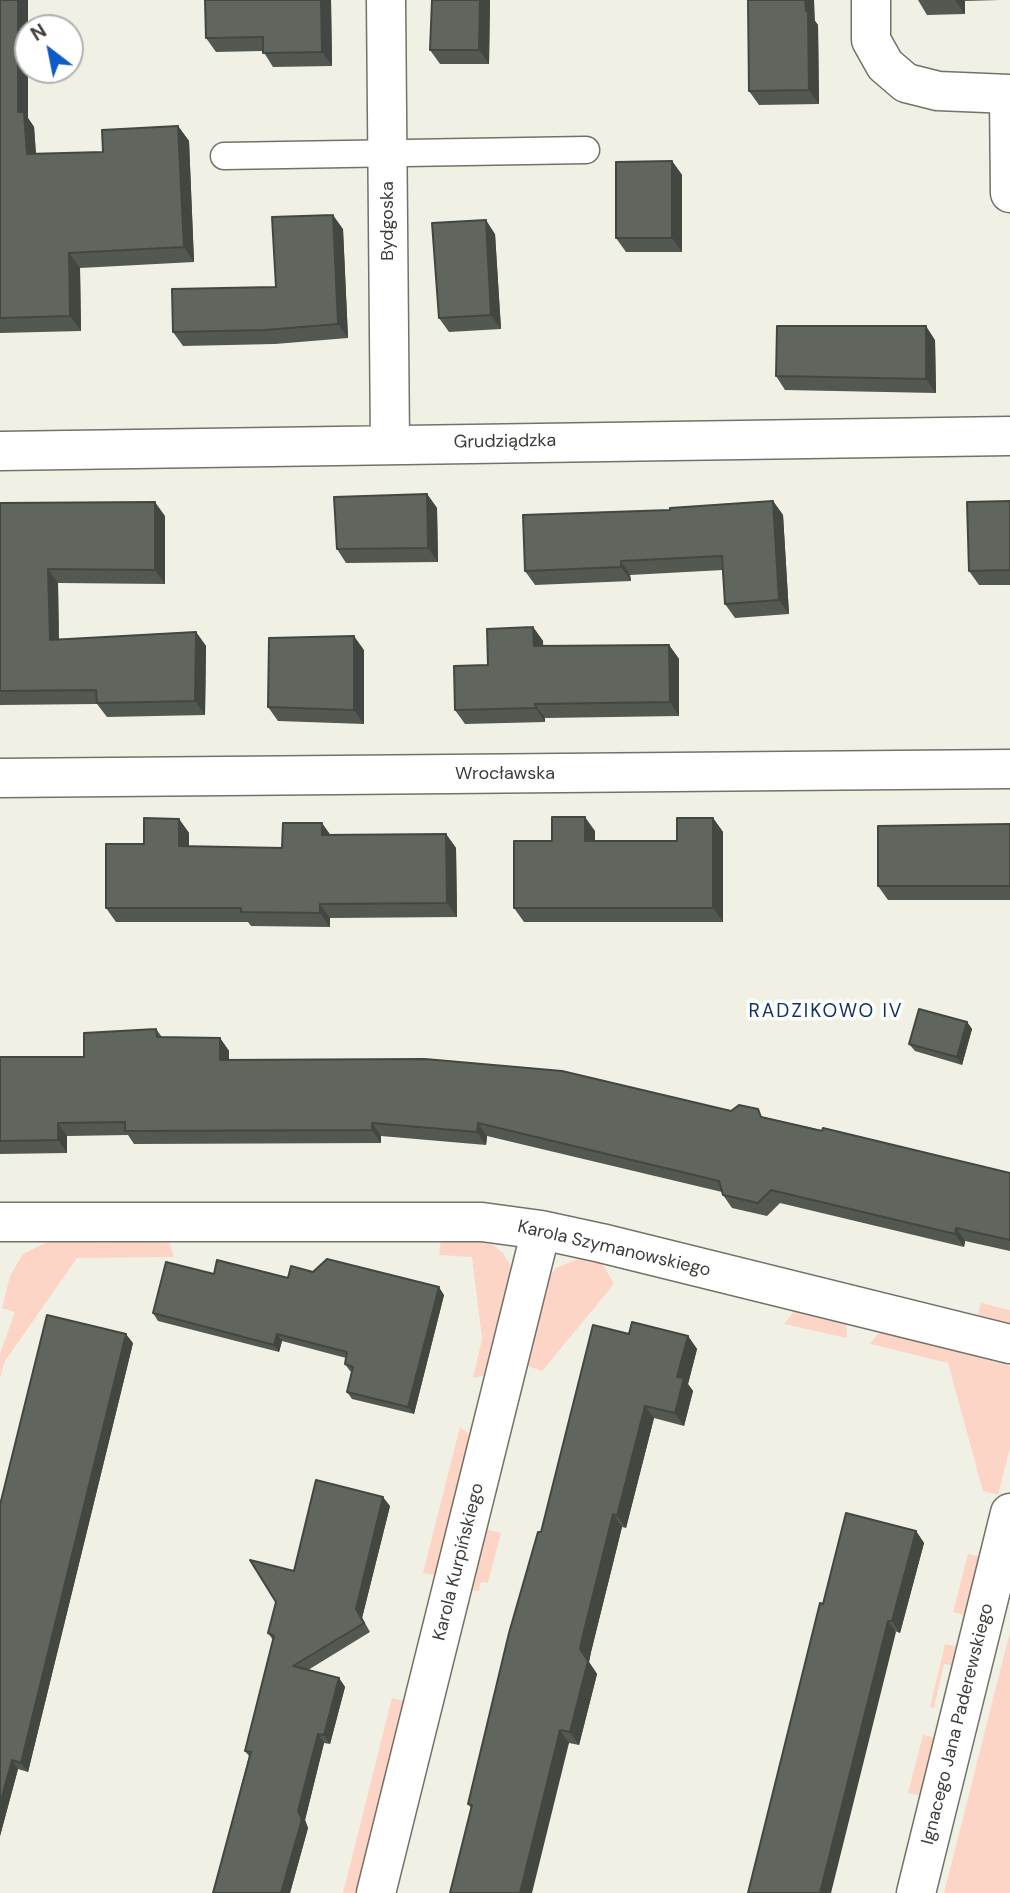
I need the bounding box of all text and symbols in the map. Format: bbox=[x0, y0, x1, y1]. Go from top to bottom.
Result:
north arrow bbox=[14, 14, 84, 84]
text: N bbox=[26, 18, 51, 47]
street label: Bydgoska bbox=[377, 181, 399, 261]
street label: Grudziądzka bbox=[454, 430, 556, 454]
street label: Wrocławska bbox=[455, 763, 555, 785]
district label: RADZIKOWO IV bbox=[750, 1001, 902, 1023]
street label: Karola Szymanowskiego bbox=[515, 1216, 713, 1282]
street label: Karola Kurpińskiego bbox=[429, 1481, 489, 1643]
street label: Ignacego Jana Paderewskiego bbox=[918, 1601, 998, 1847]

